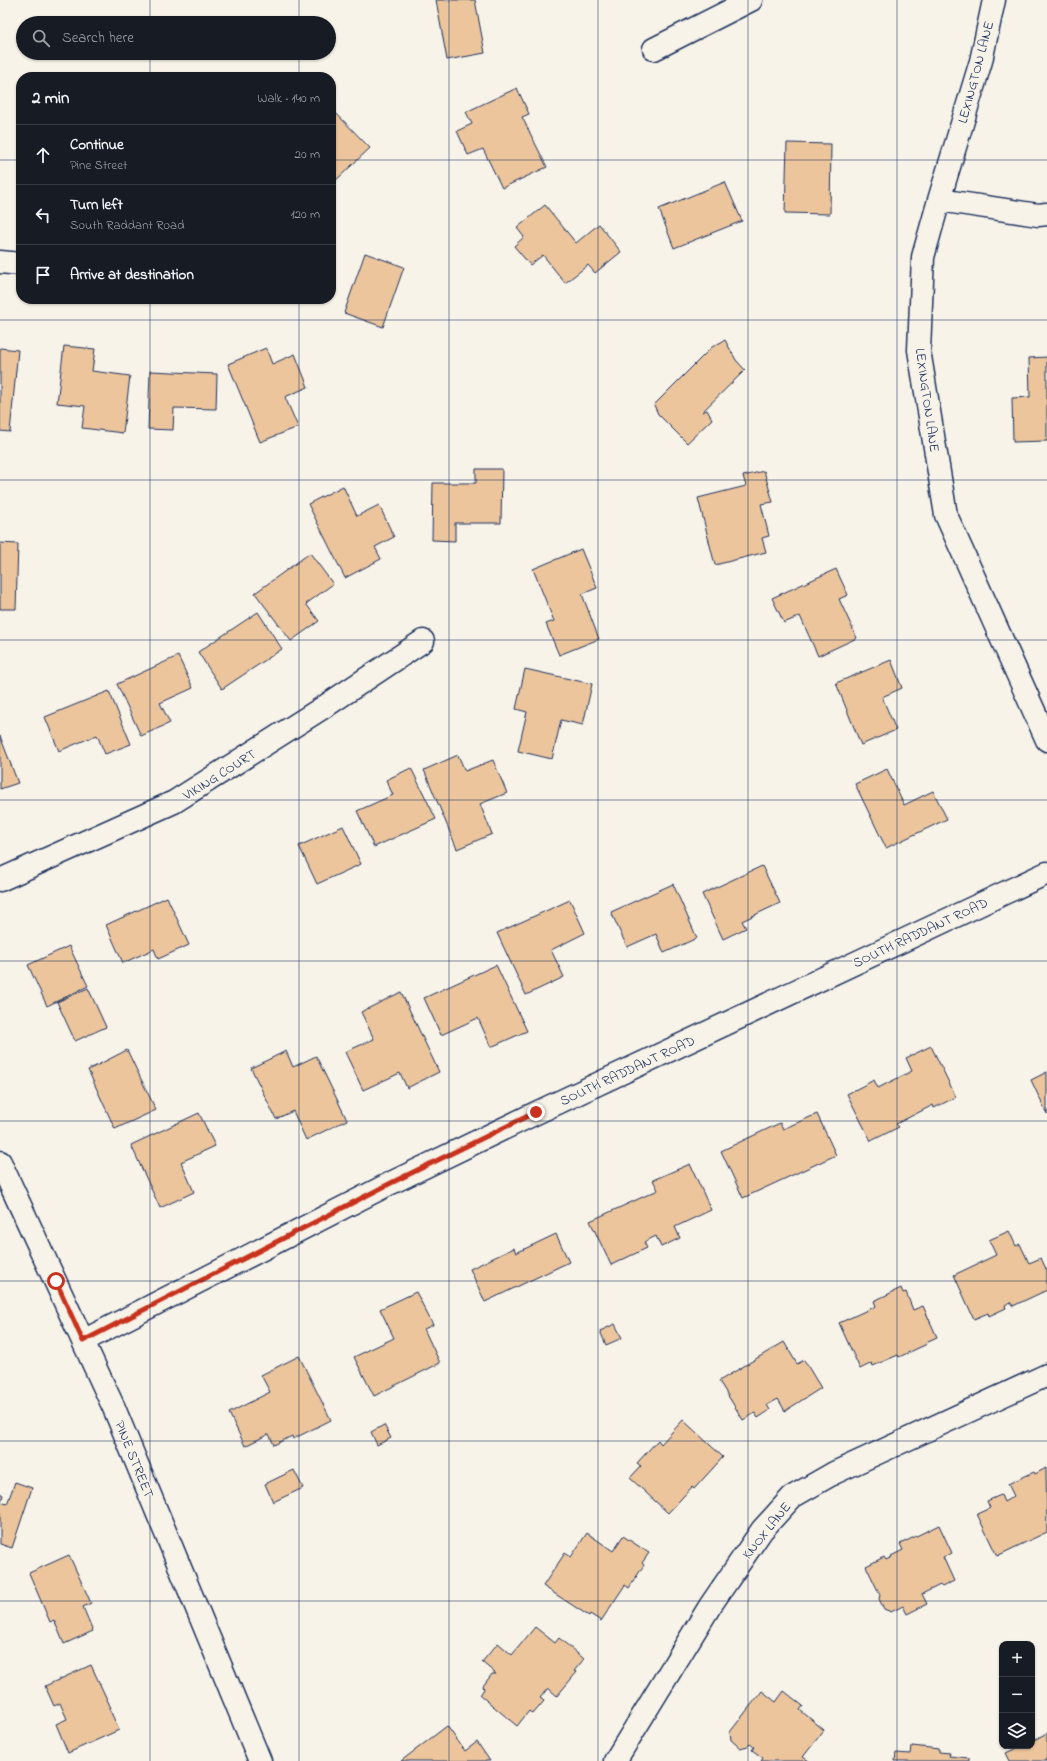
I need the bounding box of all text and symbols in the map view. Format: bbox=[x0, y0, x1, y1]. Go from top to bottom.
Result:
search box bbox=[16, 16, 336, 60]
street label: LEXINGTON LANE bbox=[953, 19, 1000, 126]
icon: search bbox=[30, 27, 52, 49]
text: Search here bbox=[62, 27, 134, 49]
text: 2 min bbox=[32, 86, 69, 111]
text: Walk · 140 m bbox=[257, 89, 320, 108]
text: Continue bbox=[70, 134, 124, 156]
icon: ahead bbox=[32, 144, 54, 166]
text: 20 m bbox=[295, 145, 320, 164]
text: Pine Street bbox=[70, 156, 127, 175]
text: Turn left bbox=[70, 194, 123, 216]
icon: left bbox=[32, 204, 54, 226]
text: 120 m bbox=[290, 205, 320, 224]
text: South Raddant Road bbox=[70, 216, 184, 235]
icon: arrive bbox=[32, 264, 54, 286]
text: Arrive at destination bbox=[70, 264, 194, 286]
street label: LEXINGTON LANE bbox=[909, 347, 944, 454]
street label: VIKING COURT bbox=[178, 744, 260, 807]
street label: SOUTH RADDANT ROAD bbox=[849, 893, 992, 974]
street label: SOUTH RADDANT ROAD bbox=[556, 1031, 699, 1112]
route end bbox=[527, 1103, 545, 1121]
route start bbox=[47, 1272, 65, 1290]
street label: PINE STREET bbox=[109, 1418, 159, 1501]
street label: KNOX LANE bbox=[738, 1498, 797, 1564]
map controls bbox=[999, 1641, 1035, 1749]
button: + bbox=[999, 1641, 1035, 1677]
button: − bbox=[999, 1677, 1035, 1713]
button: layers bbox=[999, 1713, 1035, 1749]

